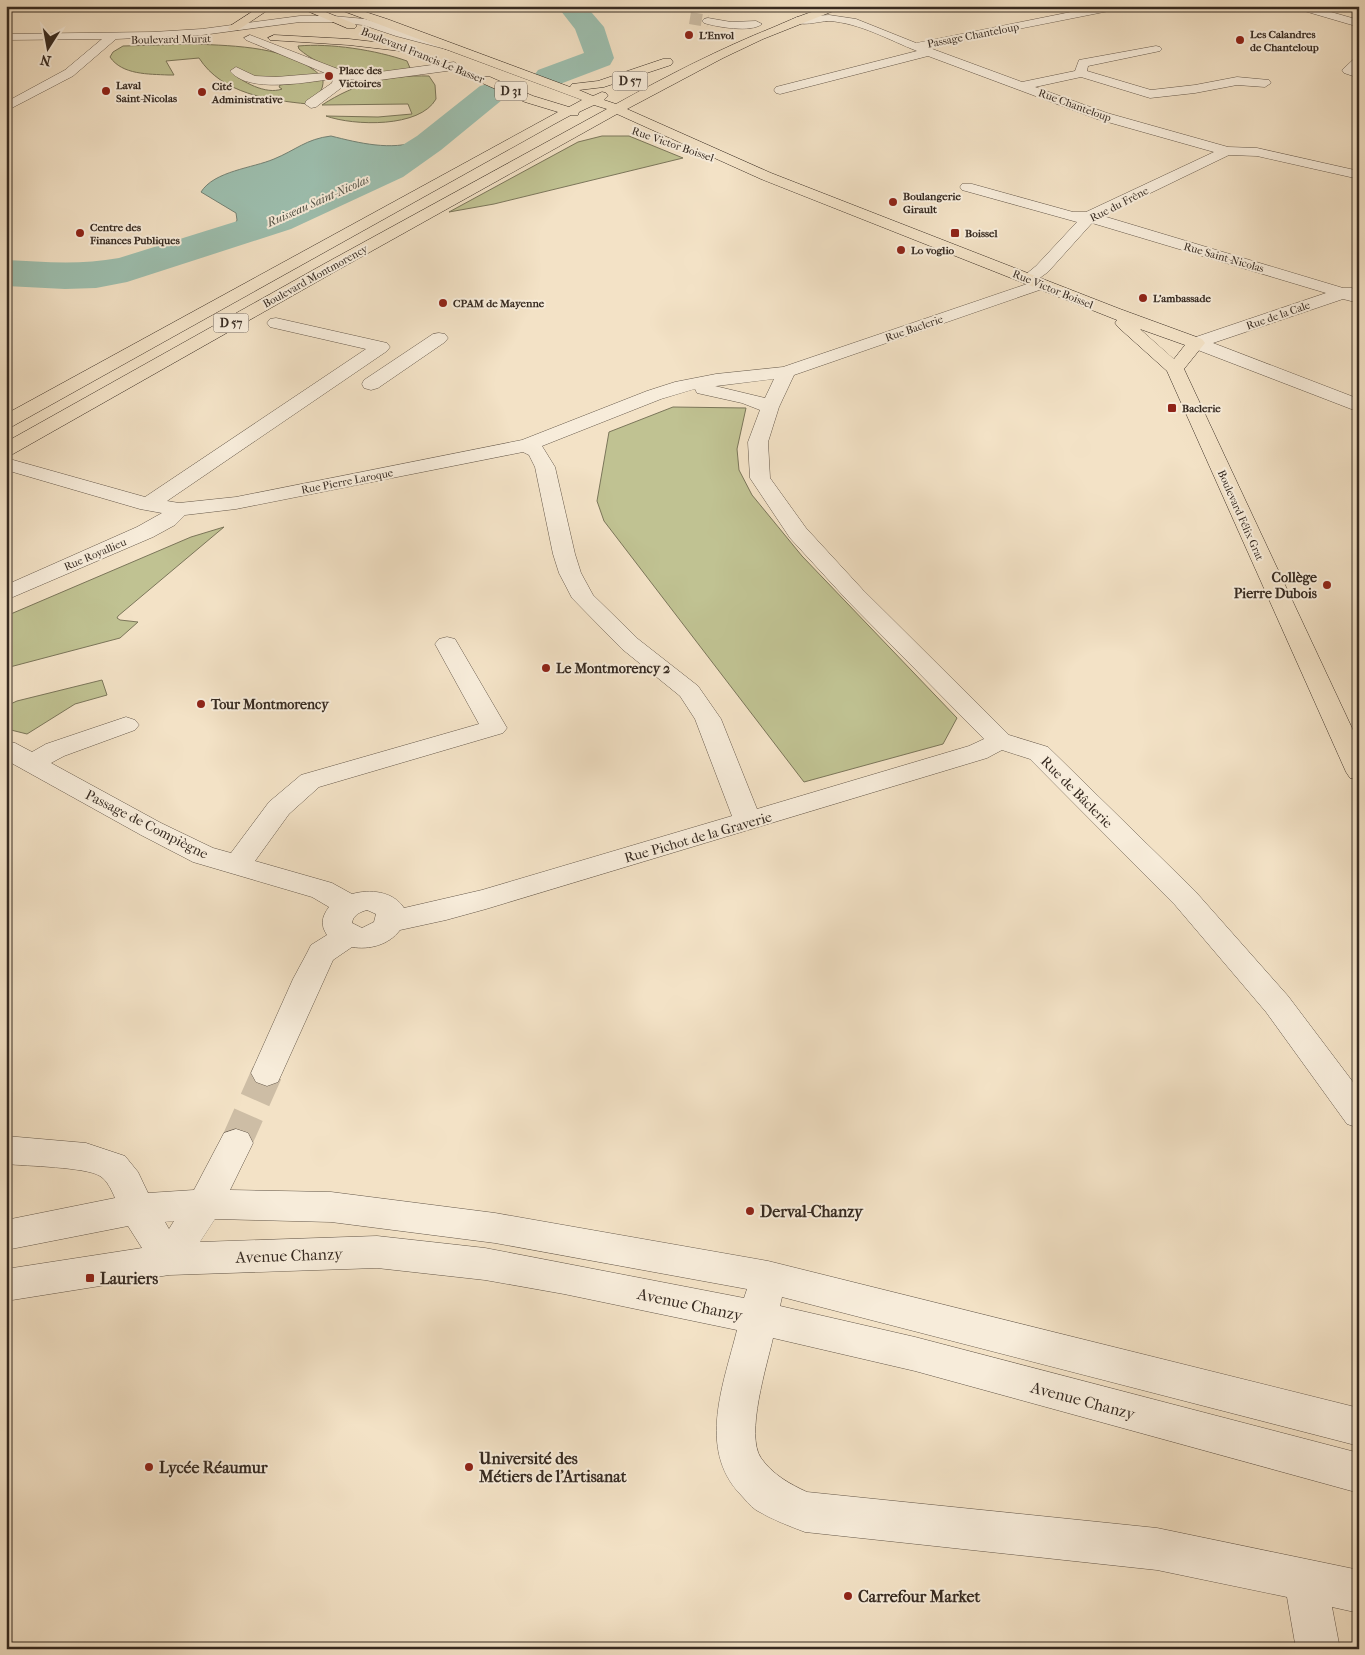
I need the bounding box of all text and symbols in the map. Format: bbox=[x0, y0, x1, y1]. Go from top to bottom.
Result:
street label: Passage Chanteloup bbox=[926, 20, 1020, 51]
north arrow bbox=[22, 22, 72, 72]
street label: Boulevard Francis Le Basser bbox=[359, 25, 487, 86]
place label: Les Calandres de Chanteloup bbox=[1250, 28, 1319, 54]
marker: L'Envol bbox=[683, 29, 695, 41]
place label: L'Envol bbox=[699, 29, 735, 42]
street label: Boulevard Murat bbox=[131, 32, 211, 47]
marker: Les Calandres de Chanteloup bbox=[1234, 34, 1246, 46]
text: N bbox=[38, 51, 52, 70]
place label: Place des Victoires bbox=[338, 64, 382, 90]
marker: Place des Victoires bbox=[323, 70, 335, 82]
road number: D 57 bbox=[612, 72, 648, 90]
place label: Laval Saint-Nicolas bbox=[116, 79, 177, 105]
place label: Cité Administrative bbox=[211, 80, 283, 106]
road number: D 31 bbox=[495, 82, 527, 100]
marker: Laval Saint-Nicolas bbox=[100, 85, 112, 97]
marker: Cité Administrative bbox=[196, 86, 208, 98]
street label: Rue Chanteloup bbox=[1037, 86, 1113, 125]
street label: Rue Victor Boissel bbox=[630, 124, 716, 165]
water label: Ruisseau Saint-Nicolas bbox=[264, 172, 371, 230]
street label: Rue du Frêne bbox=[1088, 184, 1151, 225]
place label: Boulangerie Girault bbox=[903, 190, 962, 216]
marker: Boulangerie Girault bbox=[887, 196, 899, 208]
place label: Centre des Finances Publiques bbox=[89, 221, 180, 247]
marker: Centre des Finances Publiques bbox=[74, 227, 86, 239]
marker: Boissel bbox=[949, 227, 961, 239]
place label: Boissel bbox=[965, 227, 998, 240]
street label: Rue Saint-Nicolas bbox=[1182, 240, 1265, 275]
street label: Boulevard Montmorency bbox=[261, 242, 371, 311]
marker: Lo voglio bbox=[895, 244, 907, 256]
place label: Lo voglio bbox=[911, 244, 955, 257]
street label: Rue Victor Boissel bbox=[1011, 267, 1095, 312]
marker: L'ambassade bbox=[1137, 292, 1149, 304]
place label: L'ambassade bbox=[1153, 292, 1211, 305]
marker: CPAM de Mayenne bbox=[437, 297, 449, 309]
place label: CPAM de Mayenne bbox=[453, 297, 545, 310]
street label: Rue de la Cale bbox=[1244, 298, 1312, 333]
street label: Rue Baclerie bbox=[883, 312, 945, 344]
road number: D 57 bbox=[214, 314, 248, 332]
marker: Baclerie bbox=[1166, 402, 1178, 414]
place label: Baclerie bbox=[1182, 402, 1221, 415]
street label: Rue Pierre Laroque bbox=[300, 466, 395, 497]
street label: Boulevard Félix Grat bbox=[1215, 468, 1266, 563]
street label: Rue Royallieu bbox=[62, 535, 129, 573]
place label: Collège Pierre Dubois bbox=[1234, 569, 1318, 602]
marker: Collège Pierre Dubois bbox=[1321, 579, 1333, 591]
place label: Le Montmorency 2 bbox=[556, 660, 670, 677]
marker: Le Montmorency 2 bbox=[540, 662, 552, 674]
place label: Tour Montmorency bbox=[210, 696, 330, 713]
marker: Tour Montmorency bbox=[195, 698, 207, 710]
street label: Rue de Bâclerie bbox=[1037, 753, 1116, 832]
street label: Passage de Compiègne bbox=[82, 786, 211, 863]
street label: Rue Pichot de la Graverie bbox=[622, 808, 774, 867]
place label: Derval-Chanzy bbox=[760, 1202, 864, 1222]
marker: Derval-Chanzy bbox=[744, 1205, 756, 1217]
street label: Avenue Chanzy bbox=[234, 1244, 343, 1267]
place label: Lauriers bbox=[100, 1269, 158, 1288]
marker: Lauriers bbox=[84, 1272, 96, 1284]
street label: Avenue Chanzy bbox=[635, 1284, 745, 1325]
street label: Avenue Chanzy bbox=[1028, 1377, 1138, 1424]
place label: Université des Métiers de l'Artisanat bbox=[478, 1449, 627, 1486]
place label: Lycée Réaumur bbox=[159, 1458, 269, 1478]
marker: Lycée Réaumur bbox=[143, 1461, 155, 1473]
marker: Université des Métiers de l'Artisanat bbox=[463, 1461, 475, 1473]
place label: Carrefour Market bbox=[858, 1587, 980, 1606]
marker: Carrefour Market bbox=[842, 1590, 854, 1602]

